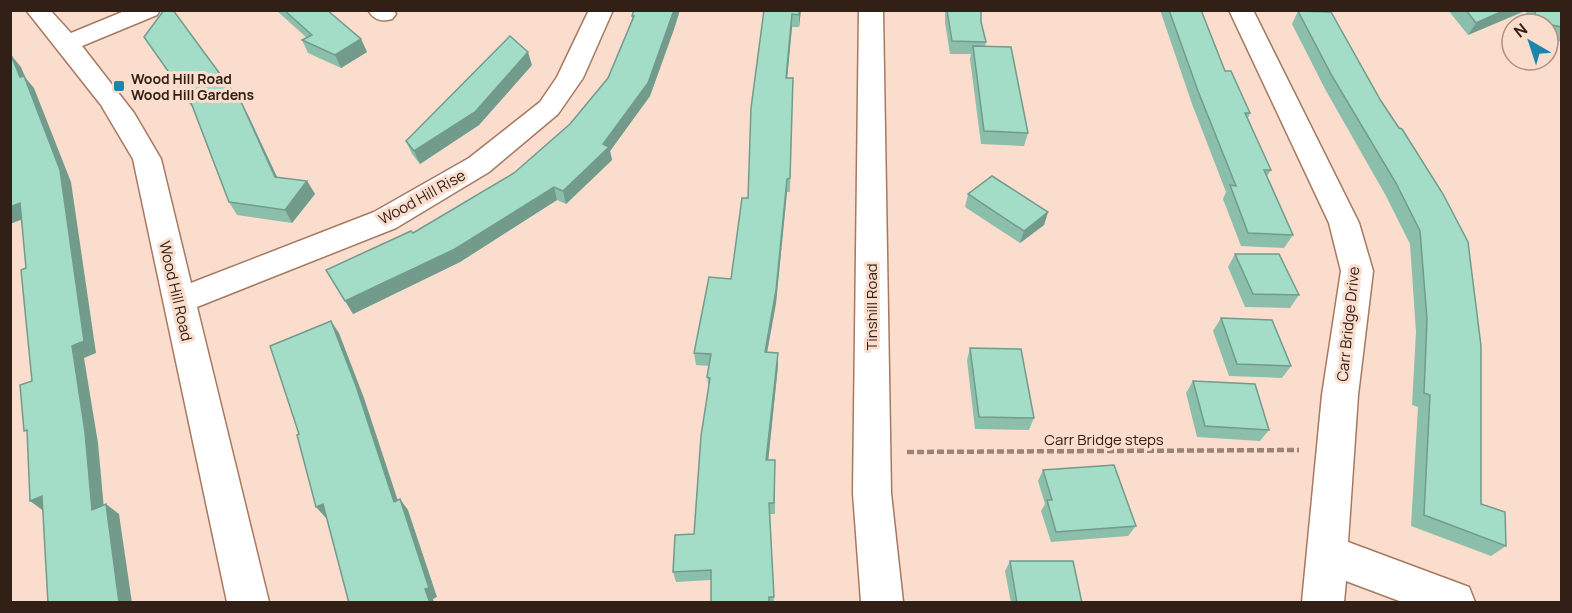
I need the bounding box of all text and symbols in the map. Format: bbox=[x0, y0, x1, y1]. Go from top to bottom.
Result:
north arrow bbox=[1500, 12, 1560, 72]
text: N bbox=[1509, 18, 1532, 43]
place label: Wood Hill Road Wood Hill Gardens bbox=[131, 69, 255, 104]
marker: Wood Hill Road Wood Hill Gardens bbox=[112, 79, 126, 93]
street label: Wood Hill Rise bbox=[375, 164, 469, 229]
street label: Wood Hill Road bbox=[154, 239, 198, 343]
street label: Tinshill Road bbox=[861, 263, 882, 351]
street label: Carr Bridge Drive bbox=[1332, 265, 1365, 383]
street label: Carr Bridge steps bbox=[1044, 429, 1164, 450]

